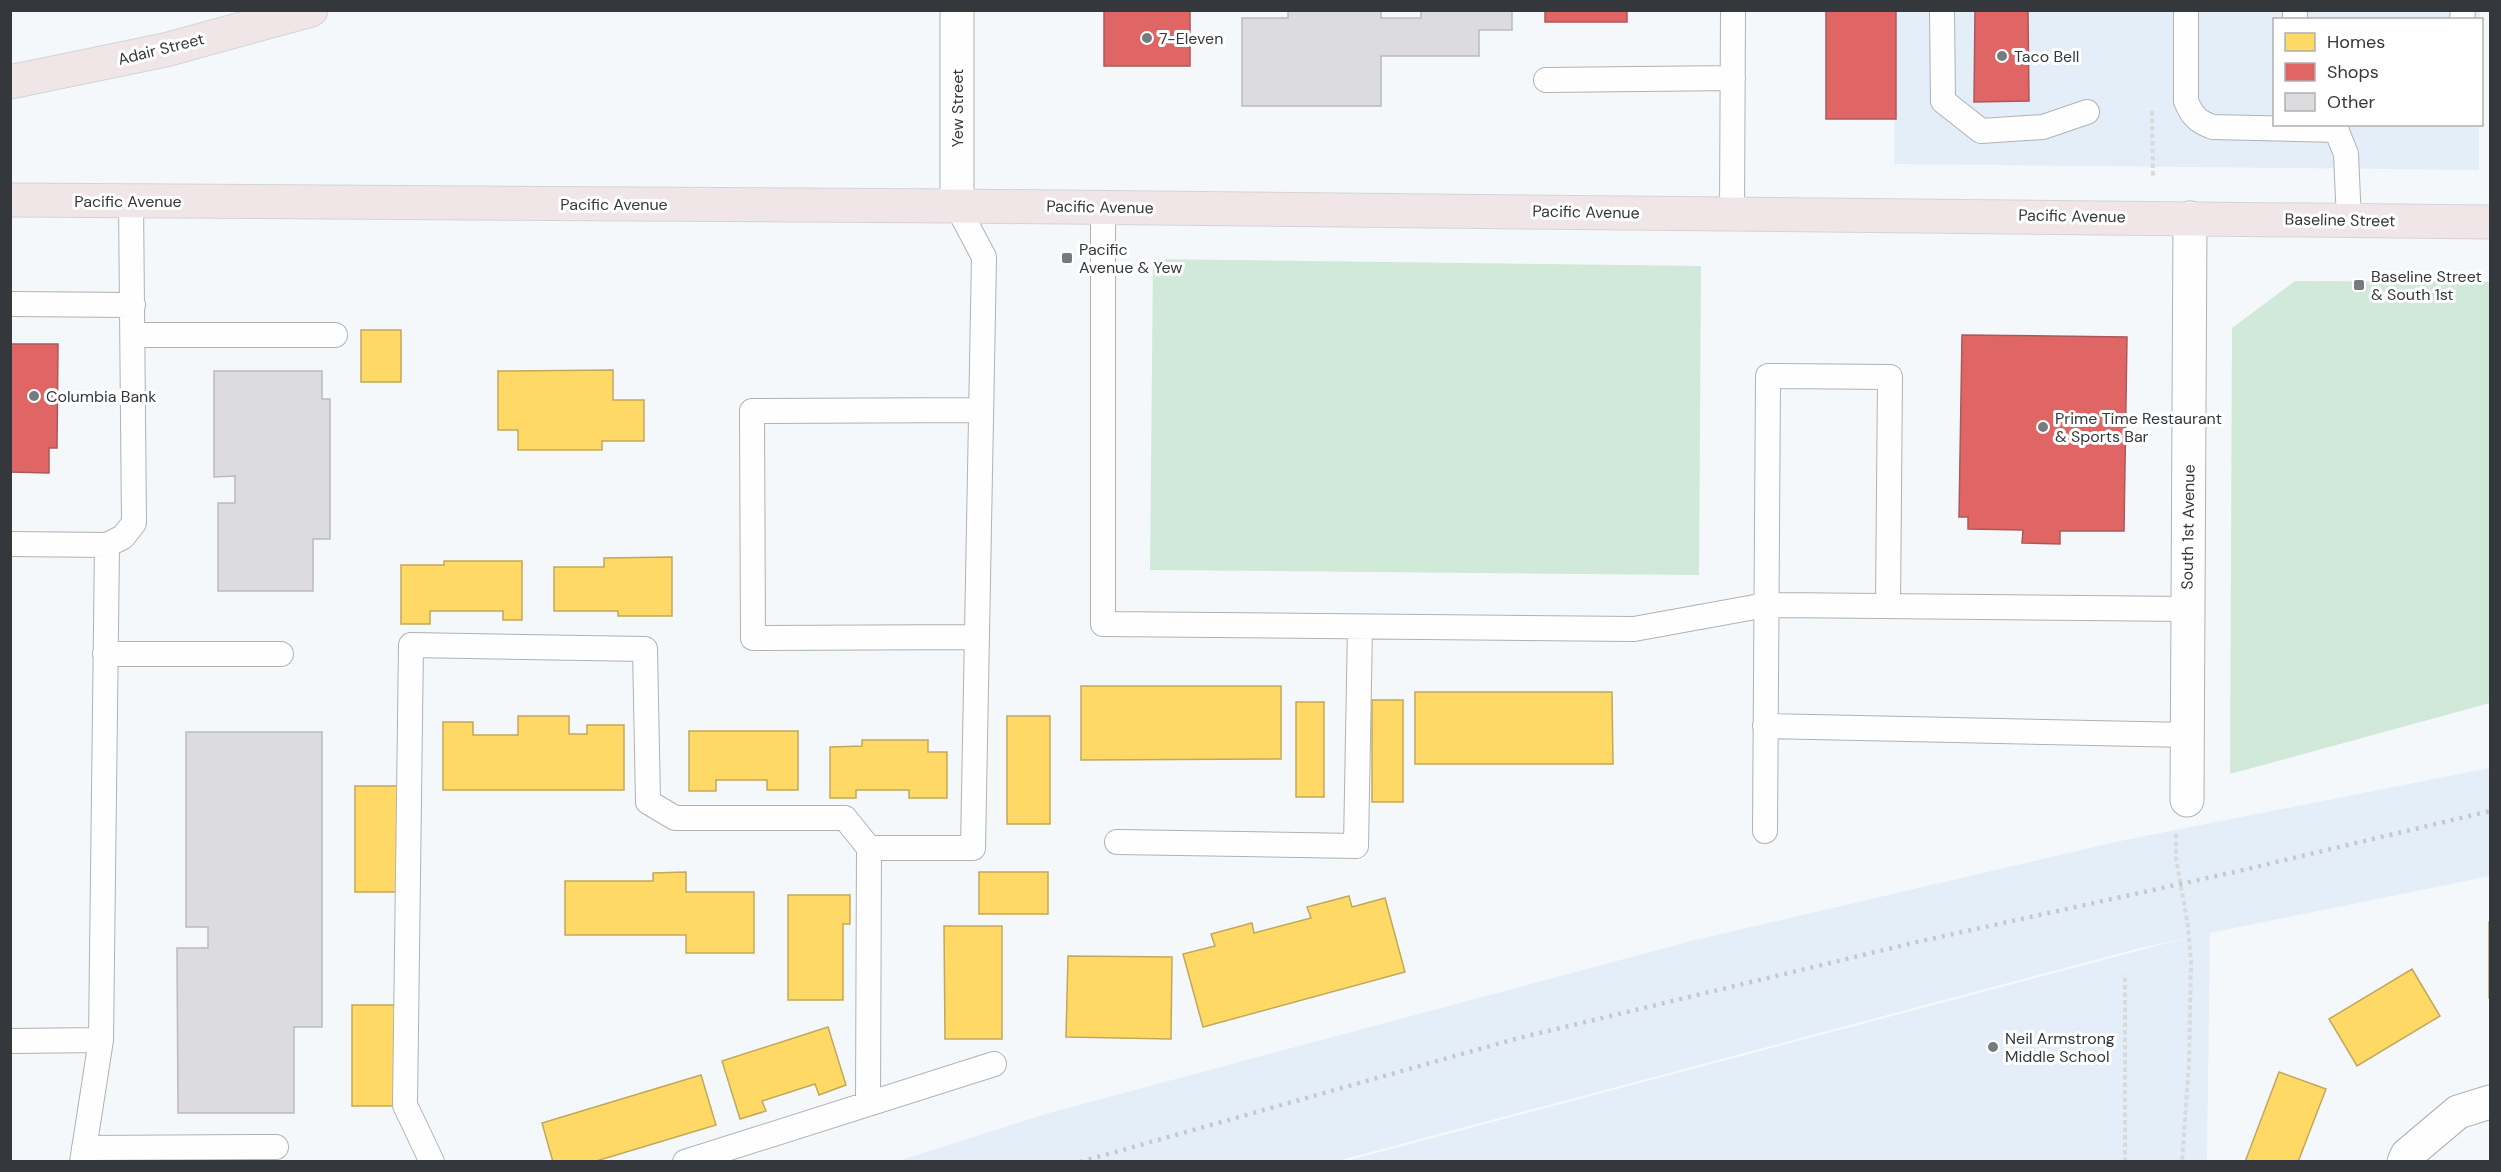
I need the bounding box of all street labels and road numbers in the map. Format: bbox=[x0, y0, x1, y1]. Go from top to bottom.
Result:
street label: Adair Street bbox=[116, 28, 206, 70]
street label: Yew Street bbox=[947, 69, 968, 147]
street label: Pacific Avenue bbox=[74, 191, 182, 212]
street label: Pacific Avenue bbox=[560, 194, 668, 215]
street label: Pacific Avenue bbox=[1046, 196, 1154, 218]
street label: Pacific Avenue bbox=[1532, 201, 1640, 223]
street label: Pacific Avenue bbox=[2018, 205, 2126, 227]
street label: Baseline Street bbox=[2284, 209, 2396, 231]
street label: South 1st Avenue bbox=[2176, 464, 2200, 590]

